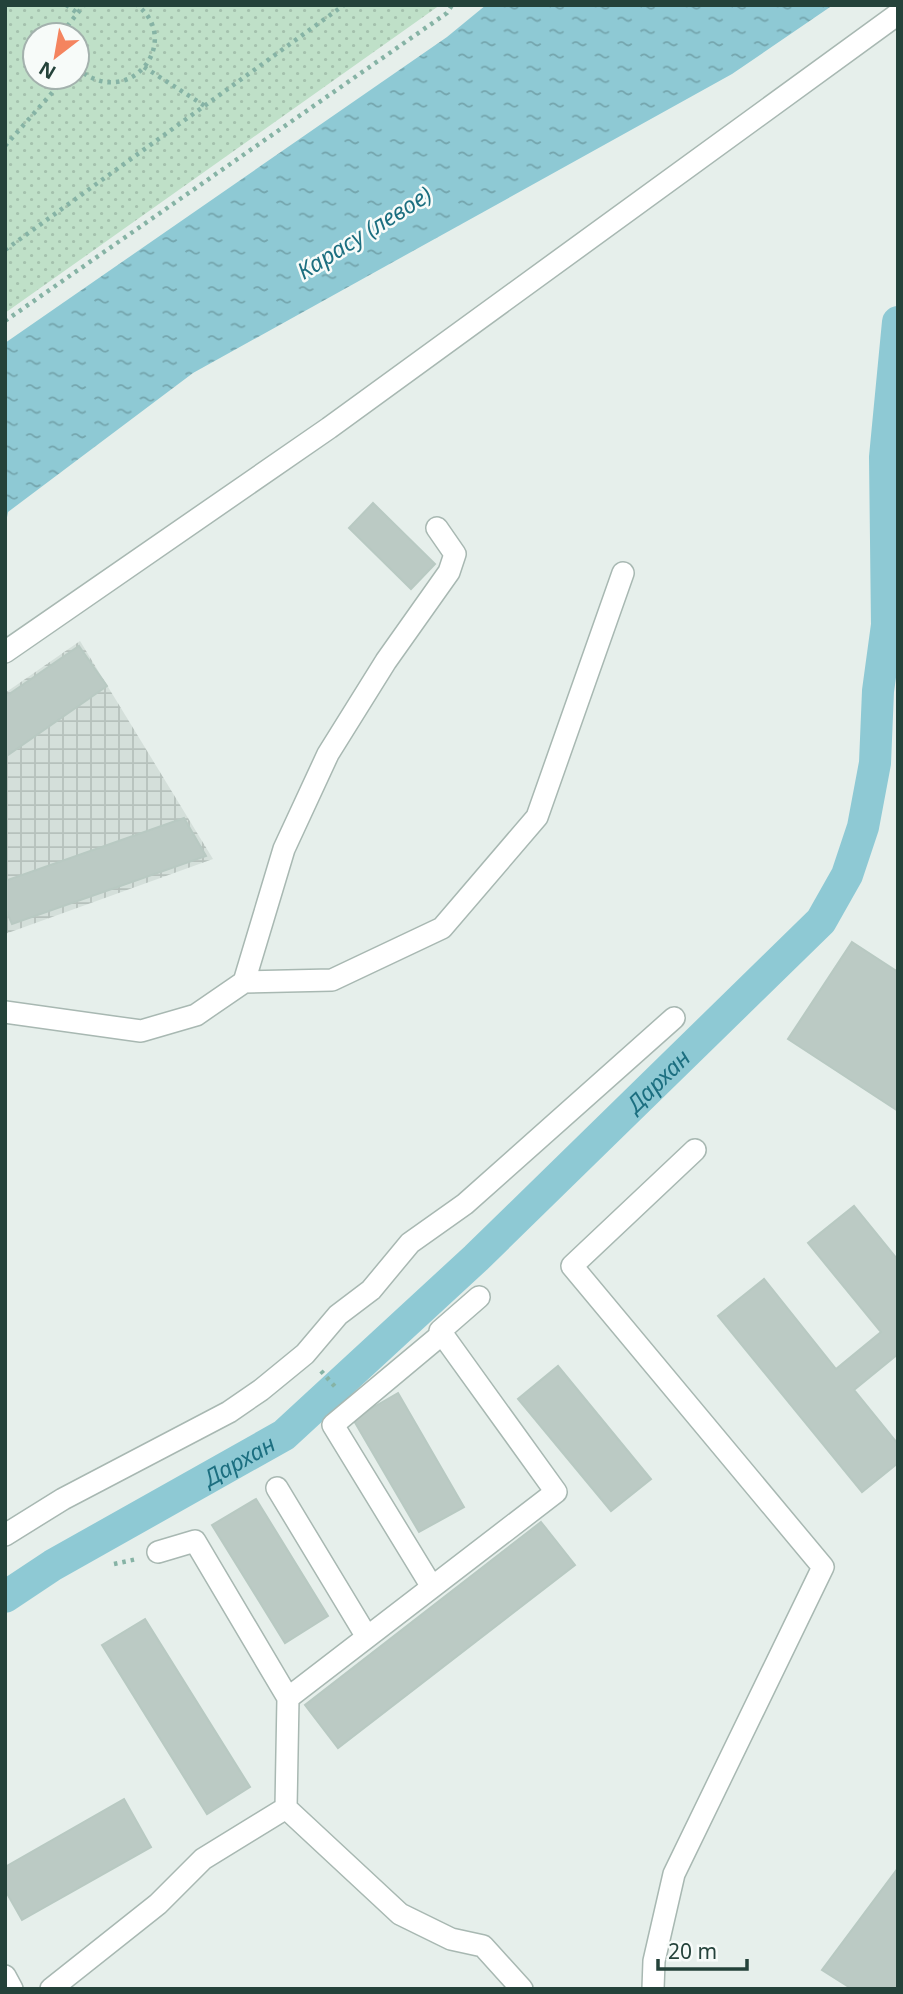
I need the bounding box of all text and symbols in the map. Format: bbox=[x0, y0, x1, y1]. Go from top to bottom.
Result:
north arrow bbox=[21, 21, 91, 91]
text: N bbox=[34, 55, 61, 86]
water label: Карасу (левое) bbox=[291, 178, 437, 286]
water label: Дархан bbox=[617, 1042, 697, 1120]
water label: Дархан bbox=[195, 1427, 281, 1494]
scale bar bbox=[658, 1927, 747, 1971]
text: 20 m bbox=[668, 1937, 717, 1965]

